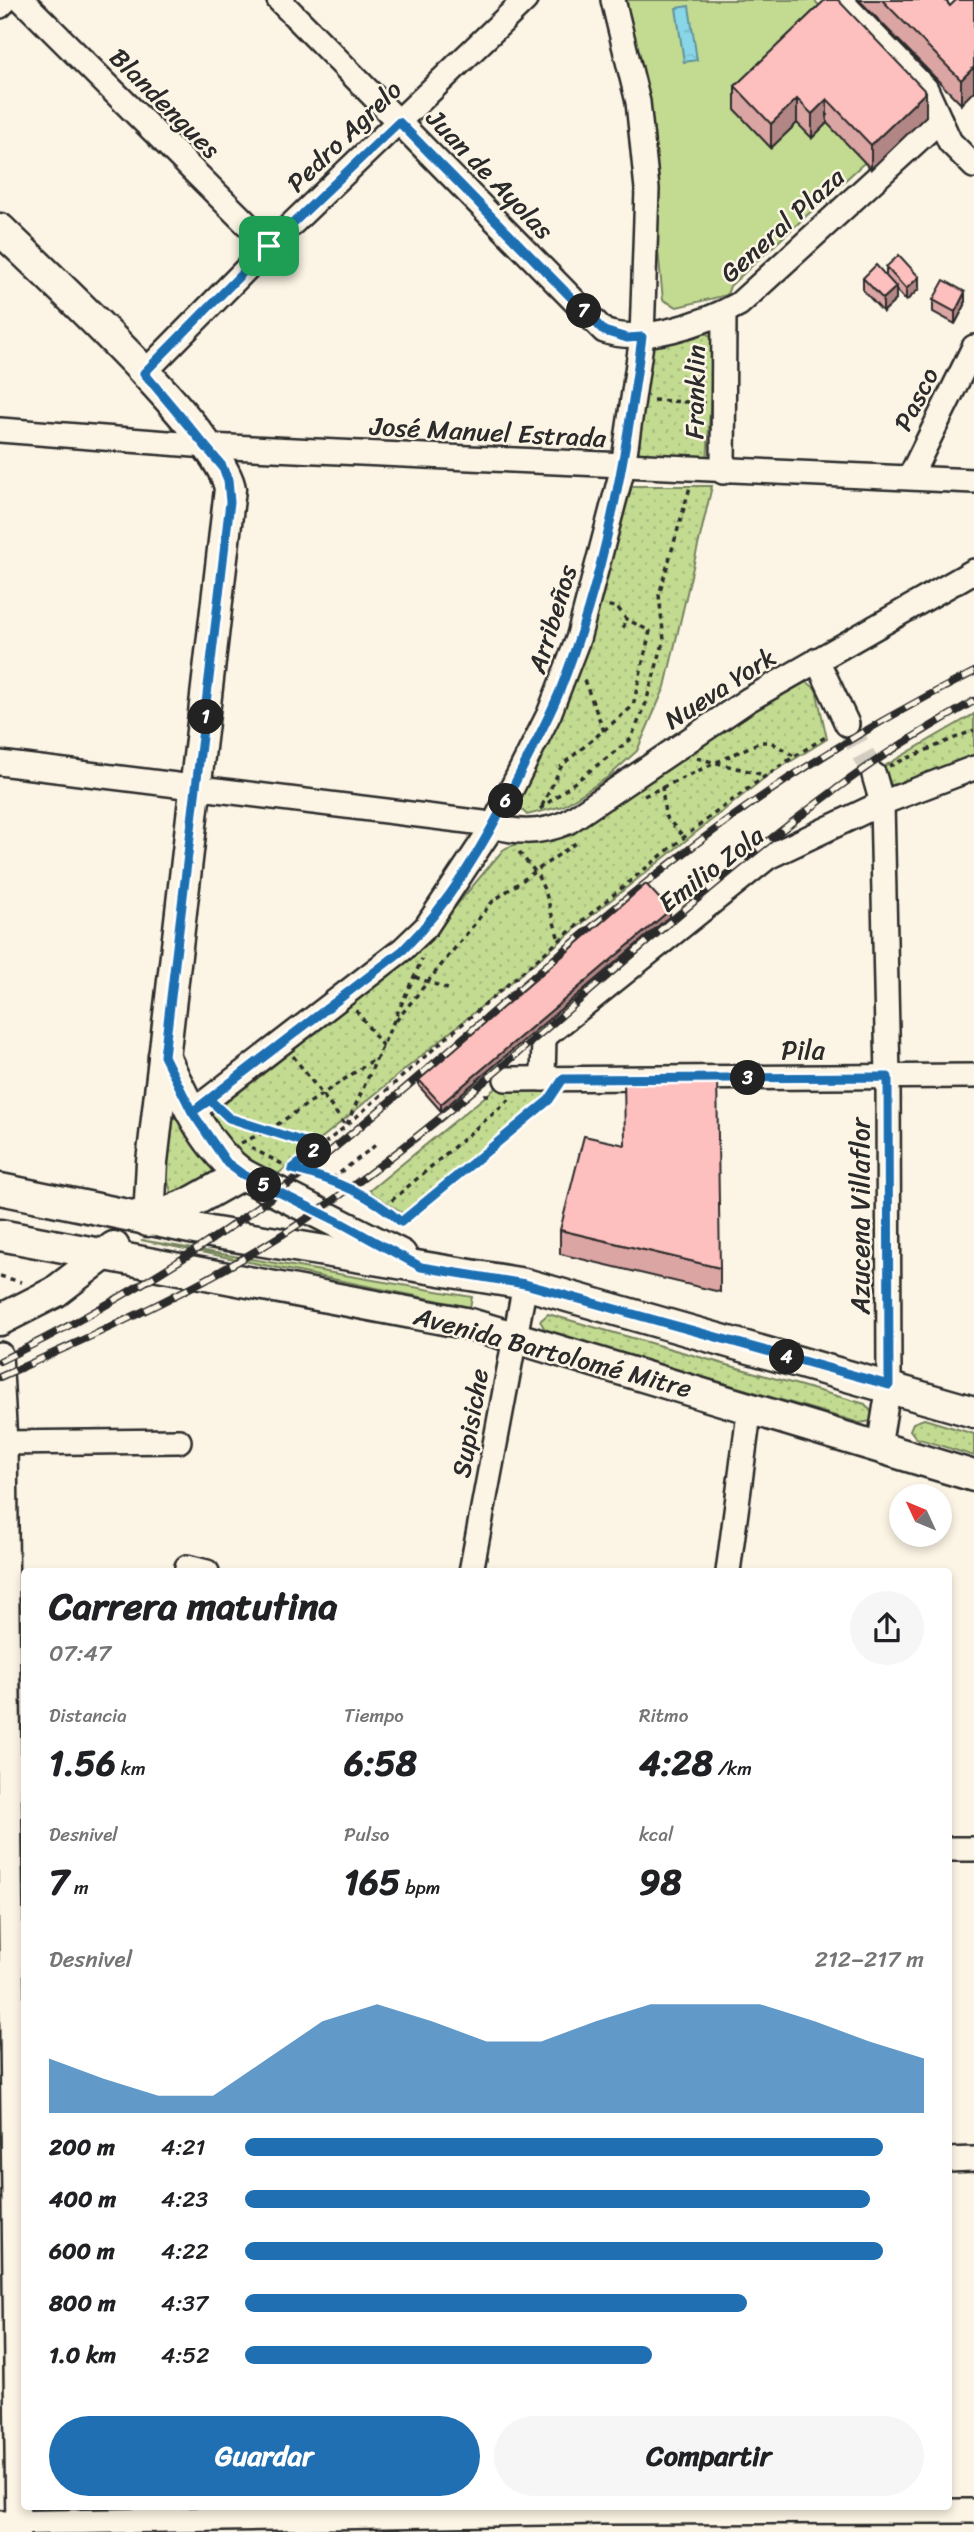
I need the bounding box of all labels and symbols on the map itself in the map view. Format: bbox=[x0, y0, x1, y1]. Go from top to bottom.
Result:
street label: Blandengues bbox=[98, 36, 232, 170]
street label: Pedro Agrelo bbox=[275, 68, 413, 204]
street label: Juan de Ayolas bbox=[414, 97, 565, 251]
street label: General Plaza bbox=[708, 155, 856, 294]
pin bbox=[239, 216, 299, 276]
pin: 7 bbox=[566, 294, 602, 328]
street label: Franklin bbox=[671, 344, 719, 440]
street label: Pasco bbox=[880, 359, 952, 439]
street label: José Manuel Estrada bbox=[368, 403, 608, 461]
street label: Arribeños bbox=[513, 558, 591, 680]
street label: Nueva York bbox=[654, 634, 786, 742]
pin: 1 bbox=[188, 700, 224, 734]
pin: 6 bbox=[489, 784, 524, 818]
street label: Emilio Zola bbox=[648, 813, 775, 925]
street label: Pila bbox=[781, 1027, 826, 1073]
pin: 3 bbox=[730, 1060, 766, 1096]
street label: Azucena Villaflor bbox=[837, 1116, 883, 1315]
pin: 2 bbox=[296, 1134, 332, 1168]
pin: 5 bbox=[246, 1168, 282, 1202]
street label: Avenida Bartolomé Mitre bbox=[408, 1293, 697, 1411]
pin: 4 bbox=[770, 1340, 804, 1374]
street label: Supisiche bbox=[438, 1365, 502, 1481]
north arrow bbox=[889, 1484, 952, 1547]

